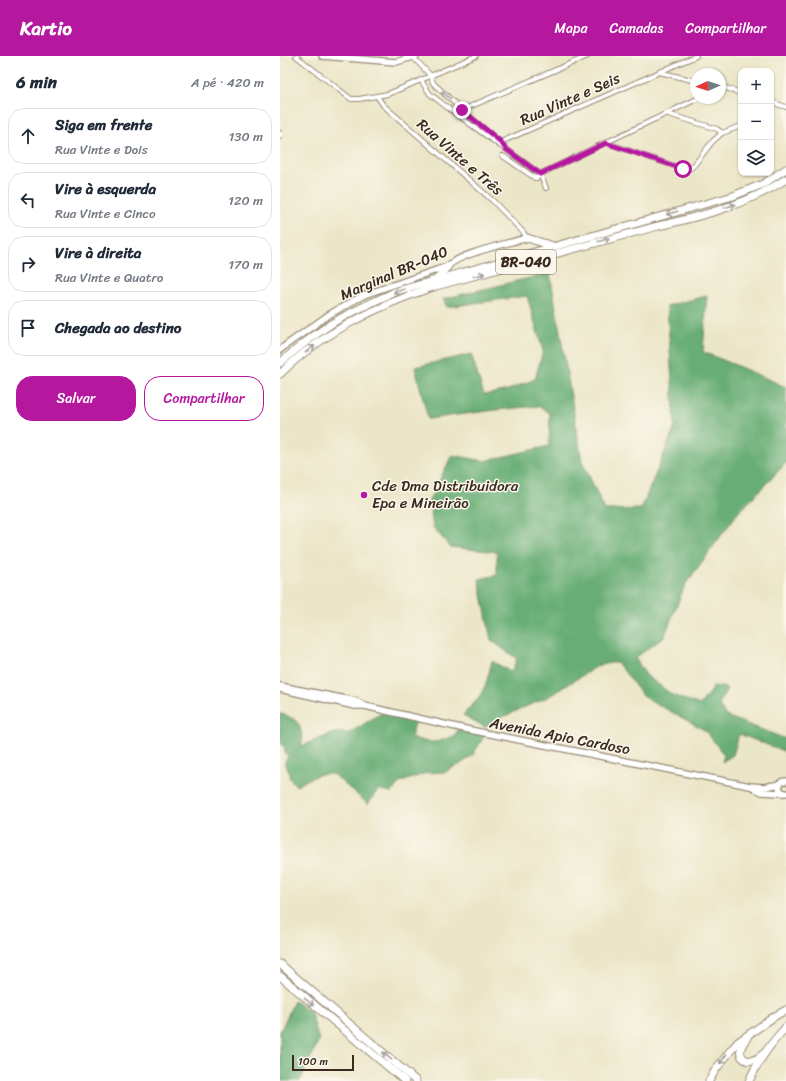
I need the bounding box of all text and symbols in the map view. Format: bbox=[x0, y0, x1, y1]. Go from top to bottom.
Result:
text: Kartio bbox=[20, 12, 72, 45]
text: Mapa bbox=[555, 16, 587, 41]
text: Camadas bbox=[609, 16, 663, 41]
text: Compartilhar bbox=[685, 16, 766, 41]
street label: Rua Vinte e Seis bbox=[516, 65, 624, 133]
text: 6 min bbox=[16, 67, 57, 97]
north arrow bbox=[690, 68, 726, 104]
map controls bbox=[738, 68, 774, 176]
button: + bbox=[738, 68, 774, 104]
text: A pé · 420 m bbox=[191, 71, 264, 94]
one-way arrow bbox=[441, 90, 451, 100]
route end bbox=[453, 101, 471, 119]
button: − bbox=[738, 104, 774, 140]
text: Siga em frente bbox=[55, 112, 152, 138]
street label: Rua Vinte e Três bbox=[411, 112, 509, 202]
icon: ahead bbox=[17, 125, 39, 147]
text: 130 m bbox=[229, 125, 263, 148]
text: Rua Vinte e Dois bbox=[55, 138, 148, 161]
button: layers bbox=[738, 140, 774, 176]
route start bbox=[674, 160, 692, 178]
text: Vire à esquerda bbox=[55, 176, 156, 202]
icon: left bbox=[17, 189, 39, 211]
text: 120 m bbox=[228, 189, 263, 212]
one-way arrow bbox=[723, 201, 735, 209]
text: Rua Vinte e Cinco bbox=[55, 202, 156, 225]
one-way arrow bbox=[666, 210, 679, 217]
one-way arrow bbox=[598, 236, 611, 243]
street label: Marginal BR-040 bbox=[336, 238, 452, 308]
text: Vire à direita bbox=[55, 240, 141, 266]
road number: BR-040 bbox=[496, 250, 556, 274]
icon: right bbox=[17, 253, 39, 275]
text: 170 m bbox=[228, 253, 263, 276]
text: Rua Vinte e Quatro bbox=[55, 266, 163, 289]
one-way arrow bbox=[472, 270, 485, 278]
one-way arrow bbox=[393, 288, 406, 295]
text: Chegada ao destino bbox=[55, 315, 181, 341]
icon: arrive bbox=[17, 317, 39, 339]
one-way arrow bbox=[304, 345, 315, 353]
button: Salvar bbox=[16, 376, 136, 421]
button: Compartilhar bbox=[144, 376, 264, 421]
place label: Cde Dma Distribuidora Epa e Mineirão bbox=[372, 473, 519, 516]
marker: Cde Dma Distribuidora Epa e Mineirão bbox=[359, 490, 369, 500]
street label: Avenida Apio Cardoso bbox=[487, 709, 633, 762]
one-way arrow bbox=[304, 997, 315, 1006]
one-way arrow bbox=[381, 1051, 392, 1060]
text: 100 m bbox=[298, 1052, 328, 1071]
scale bar bbox=[292, 1053, 354, 1072]
one-way arrow bbox=[719, 1054, 727, 1065]

